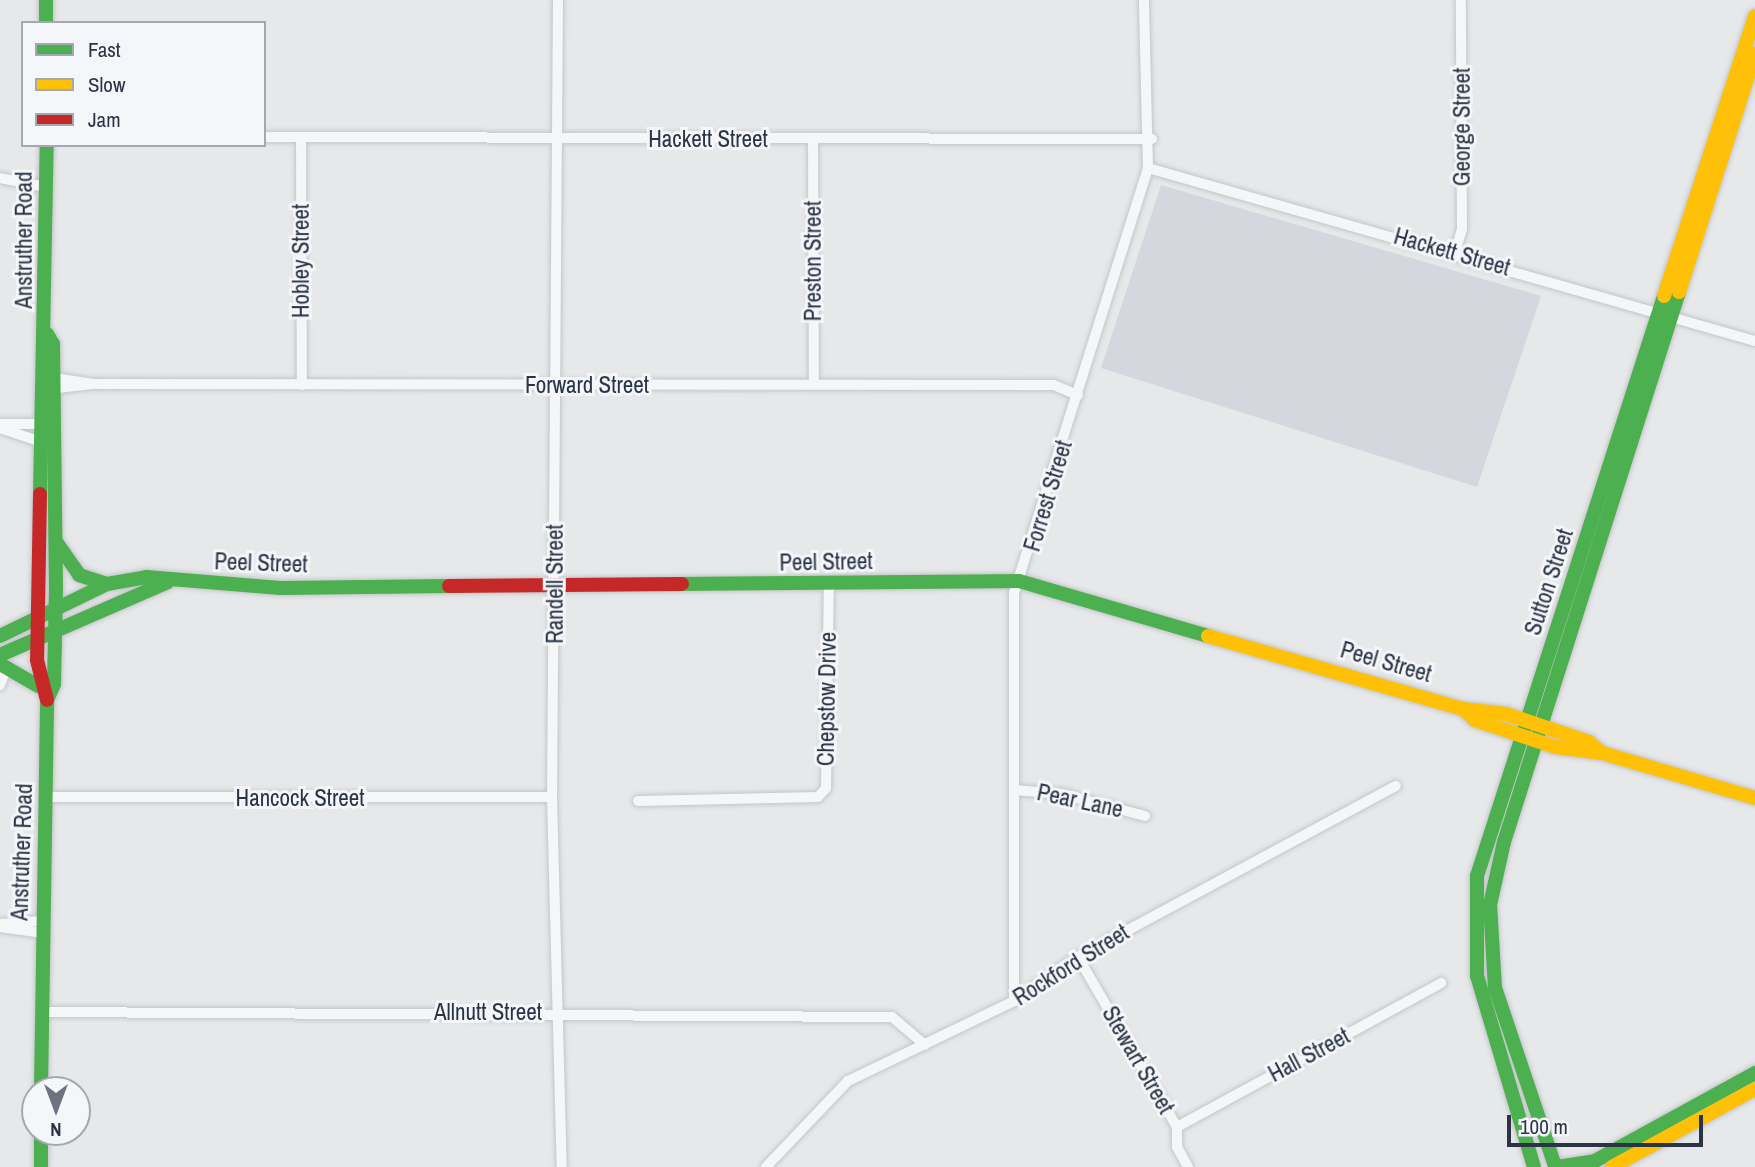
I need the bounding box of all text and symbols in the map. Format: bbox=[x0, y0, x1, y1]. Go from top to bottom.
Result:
legend bbox=[21, 21, 266, 147]
text: Fast bbox=[88, 35, 121, 64]
street label: George Street bbox=[1448, 68, 1476, 186]
text: Slow bbox=[88, 70, 125, 99]
text: Jam bbox=[88, 105, 121, 134]
street label: Hackett Street bbox=[648, 125, 768, 153]
street label: Anstruther Road bbox=[10, 171, 38, 309]
street label: Preston Street bbox=[799, 201, 827, 321]
street label: Hobley Street bbox=[287, 204, 315, 318]
street label: Hackett Street bbox=[1391, 222, 1513, 282]
street label: Forward Street bbox=[525, 371, 649, 399]
street label: Forrest Street bbox=[1018, 437, 1078, 555]
street label: Randell Street bbox=[541, 524, 569, 644]
street label: Sutton Street bbox=[1519, 525, 1579, 639]
street label: Peel Street bbox=[779, 547, 873, 577]
street label: Peel Street bbox=[214, 548, 308, 578]
street label: Chepstow Drive bbox=[812, 632, 842, 766]
street label: Peel Street bbox=[1337, 636, 1435, 688]
street label: Pear Lane bbox=[1035, 778, 1125, 824]
street label: Anstruther Road bbox=[6, 783, 38, 921]
street label: Hancock Street bbox=[236, 784, 364, 812]
street label: Rockford Street bbox=[1008, 919, 1134, 1011]
street label: Allnutt Street bbox=[434, 998, 542, 1026]
street label: Stewart Street bbox=[1096, 1001, 1180, 1119]
street label: Hall Street bbox=[1264, 1022, 1354, 1088]
north arrow bbox=[21, 1076, 91, 1146]
scale bar bbox=[1510, 1100, 1706, 1144]
text: 100 m bbox=[1520, 1112, 1568, 1141]
text: N bbox=[50, 1117, 62, 1143]

